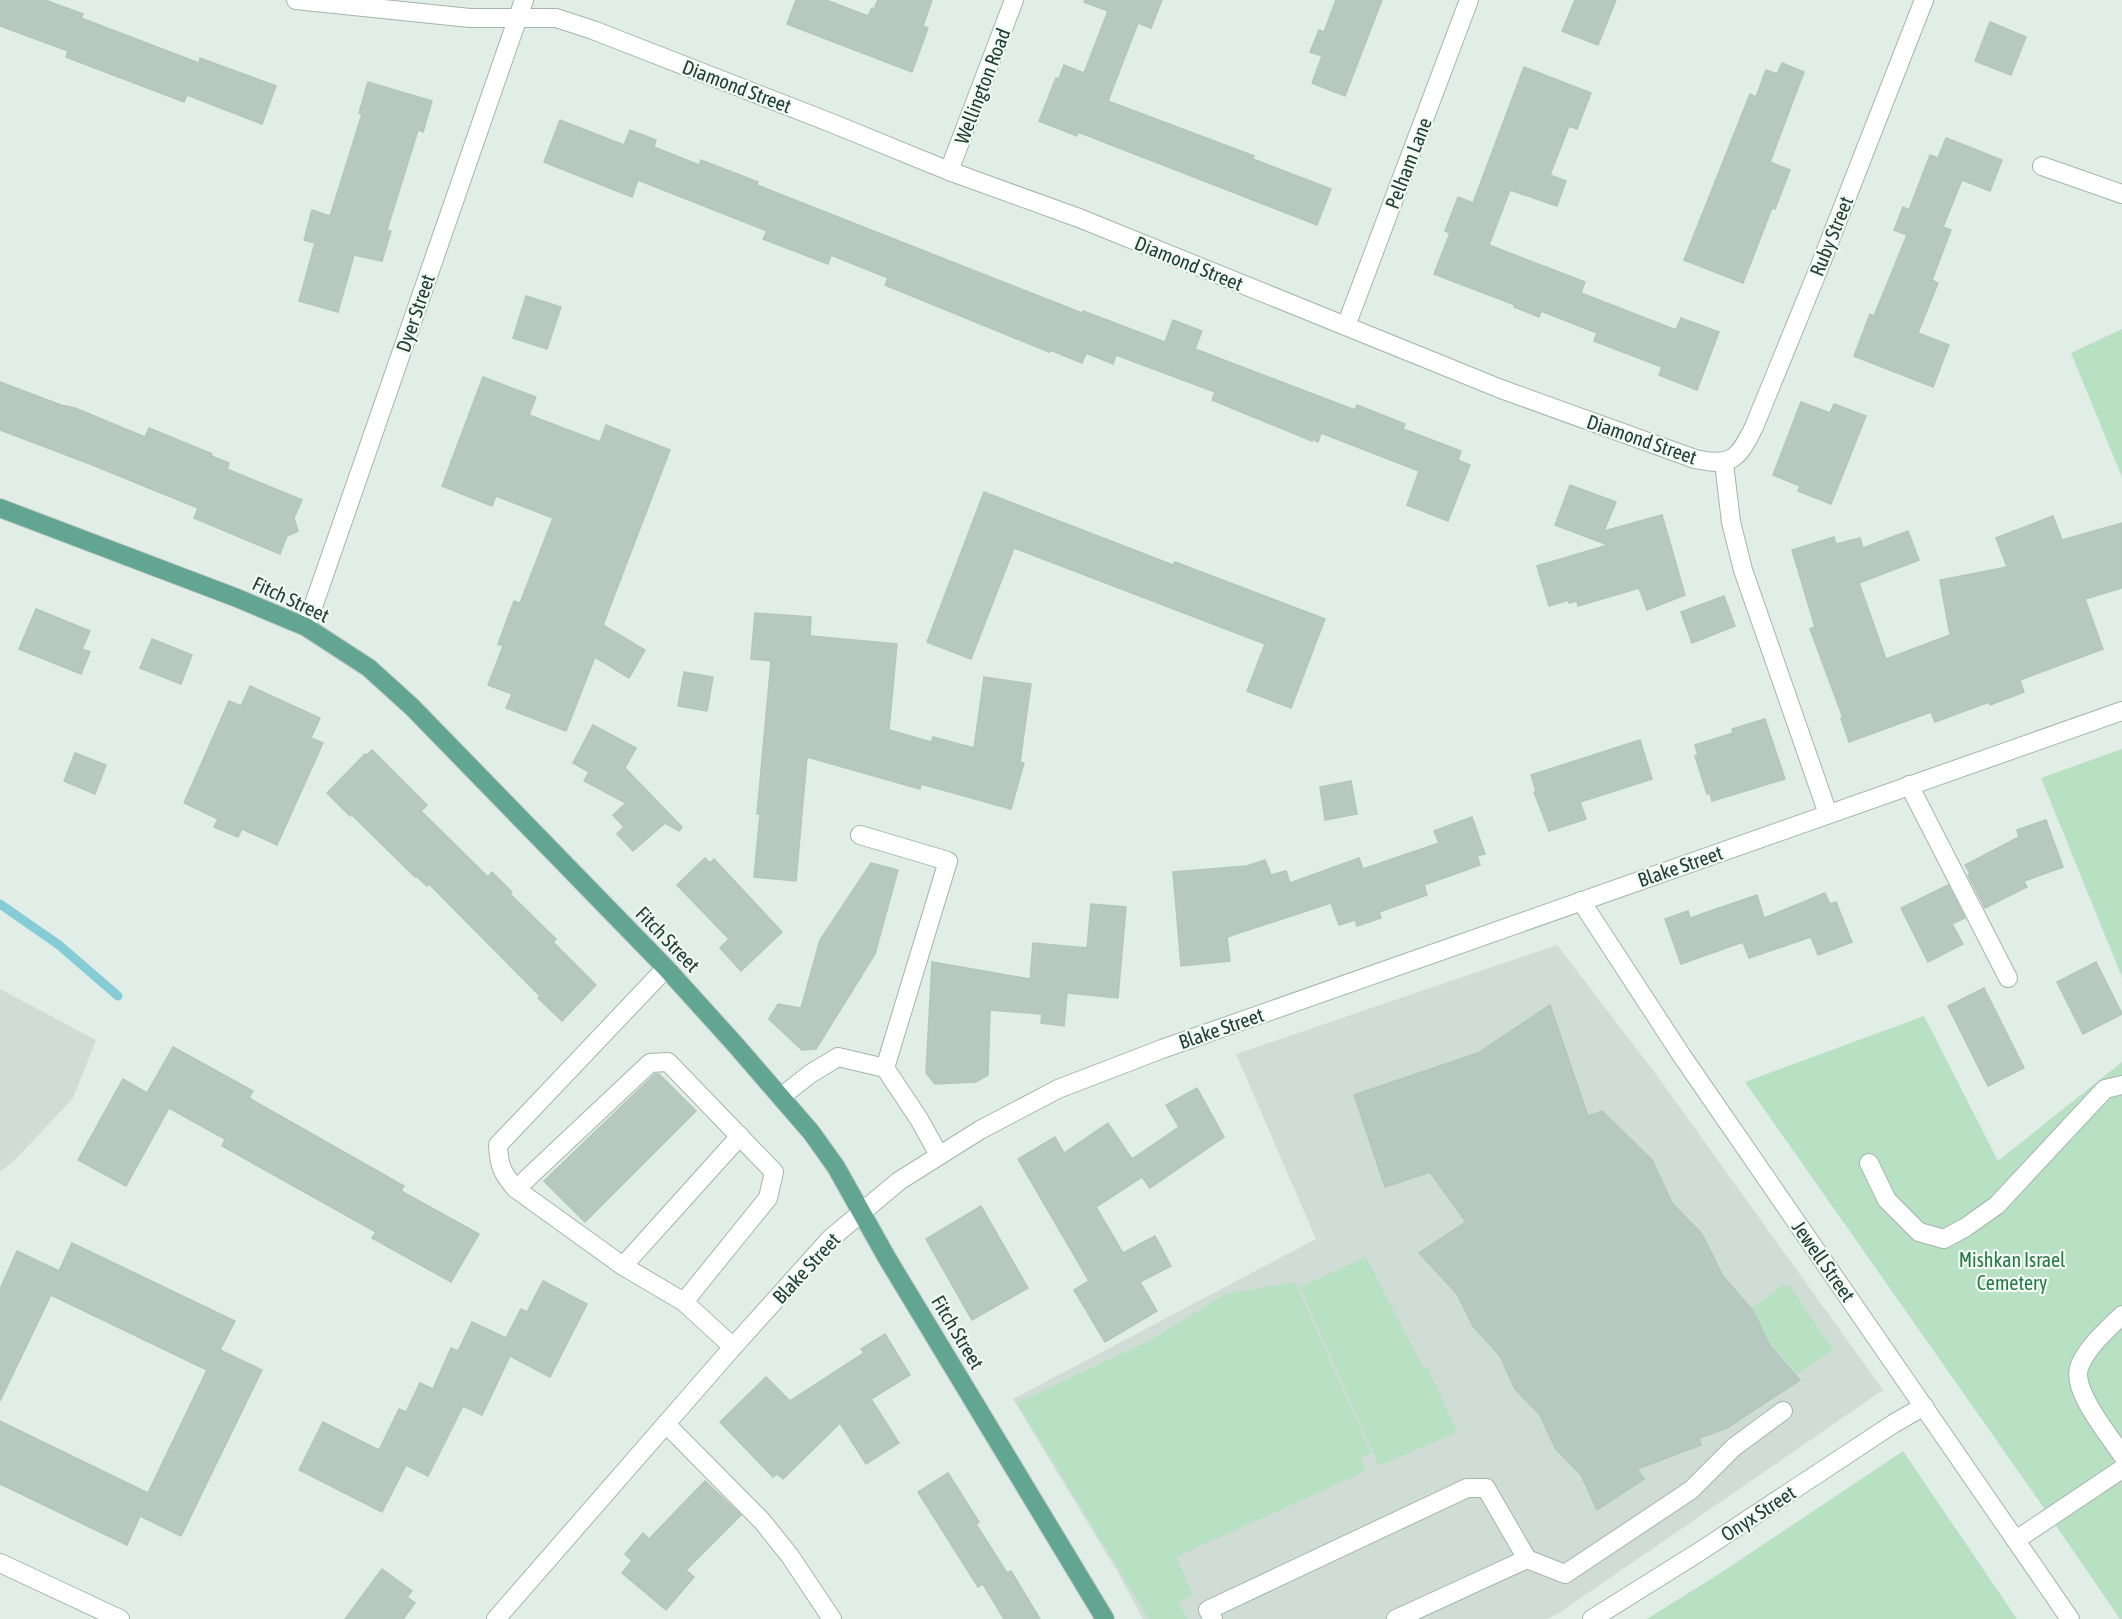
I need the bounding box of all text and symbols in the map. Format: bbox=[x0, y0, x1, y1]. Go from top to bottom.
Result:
street label: Wellington Road bbox=[949, 25, 1015, 147]
street label: Diamond Street bbox=[679, 55, 795, 117]
street label: Pelham Lane bbox=[1380, 114, 1436, 212]
street label: Ruby Street bbox=[1805, 193, 1857, 279]
street label: Diamond Street bbox=[1132, 231, 1247, 295]
street label: Dyer Street bbox=[391, 271, 439, 355]
street label: Diamond Street bbox=[1584, 409, 1700, 469]
street label: Fitch Street bbox=[249, 571, 333, 627]
street label: Blake Street bbox=[1635, 841, 1726, 891]
street label: Fitch Street bbox=[631, 902, 705, 977]
street label: Blake Street bbox=[1176, 1003, 1267, 1053]
street label: Jewell Street bbox=[1788, 1216, 1860, 1306]
street label: Blake Street bbox=[768, 1228, 845, 1308]
park label: Mishkan Israel Cemetery bbox=[1959, 1248, 2066, 1294]
street label: Fitch Street bbox=[927, 1291, 989, 1373]
street label: Onyx Street bbox=[1716, 1480, 1800, 1546]

